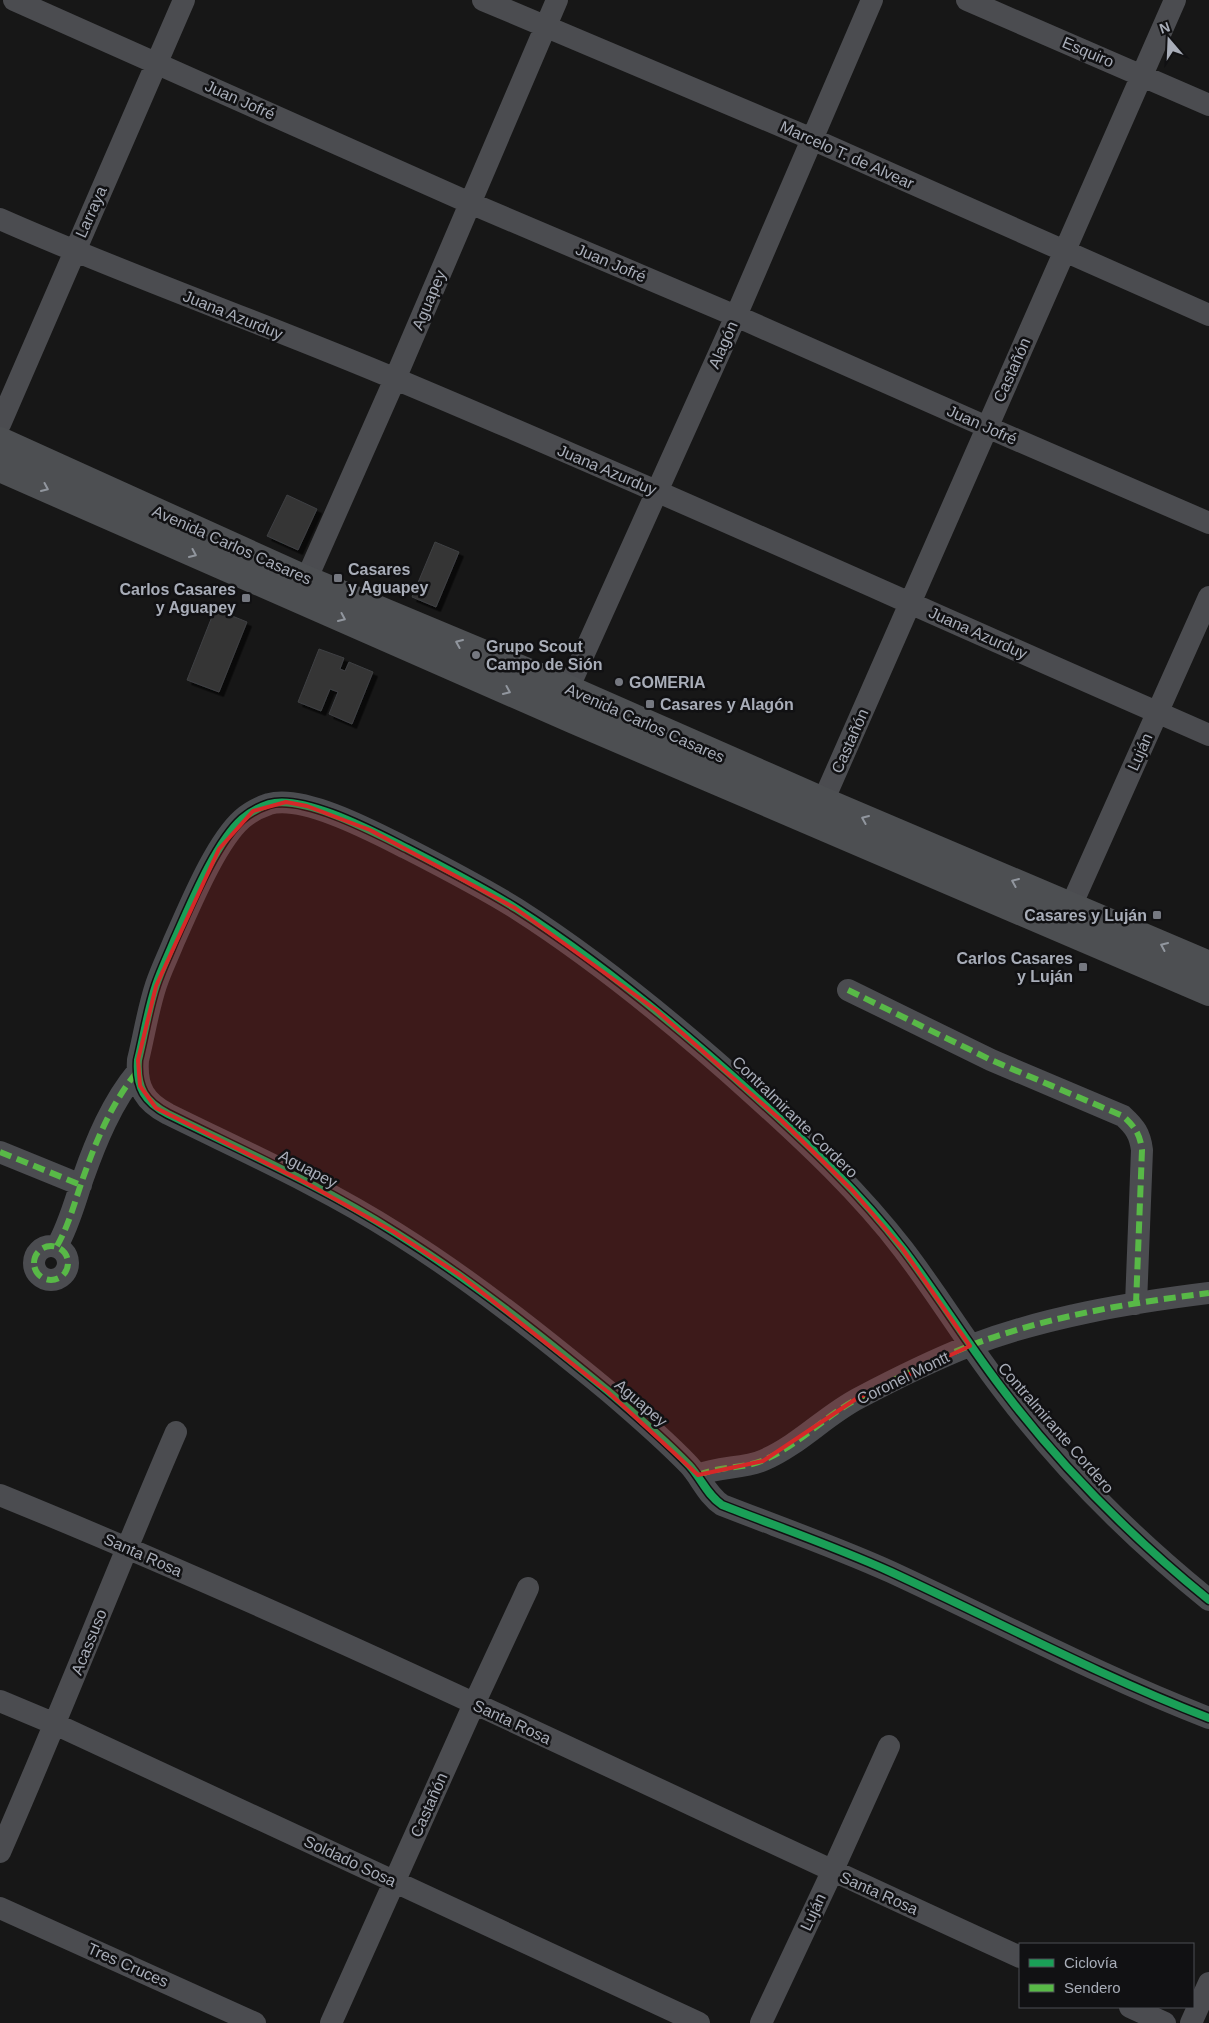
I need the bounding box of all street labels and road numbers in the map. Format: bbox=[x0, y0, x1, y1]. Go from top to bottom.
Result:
street label: Esquiro bbox=[1060, 34, 1116, 70]
street label: Juan Jofré bbox=[202, 77, 278, 123]
street label: Marcelo T. de Alvear bbox=[777, 118, 917, 192]
street label: Larraya bbox=[72, 184, 110, 240]
street label: Juan Jofré bbox=[573, 241, 649, 285]
street label: Aguapey bbox=[409, 268, 449, 332]
street label: Juana Azurduy bbox=[181, 287, 285, 343]
street label: Alagón bbox=[705, 319, 741, 371]
street label: Castañón bbox=[990, 335, 1034, 405]
street label: Juan Jofré bbox=[944, 402, 1020, 448]
street label: Juana Azurduy bbox=[555, 441, 659, 499]
street label: Avenida Carlos Casares bbox=[150, 502, 314, 588]
street label: Juana Azurduy bbox=[926, 604, 1030, 662]
street label: Avenida Carlos Casares bbox=[563, 680, 727, 766]
street label: Castañón bbox=[828, 706, 872, 776]
street label: Luján bbox=[1124, 731, 1156, 773]
street label: Contralmirante Cordero bbox=[729, 1053, 861, 1181]
street label: Aguapey bbox=[276, 1147, 340, 1191]
street label: Coronel Montt bbox=[854, 1348, 952, 1408]
street label: Contralmirante Cordero bbox=[995, 1359, 1117, 1497]
street label: Aguapey bbox=[612, 1376, 670, 1430]
street label: Santa Rosa bbox=[101, 1530, 185, 1580]
street label: Acassuso bbox=[68, 1607, 110, 1677]
street label: Santa Rosa bbox=[471, 1697, 554, 1747]
street label: Castañón bbox=[407, 1770, 451, 1840]
street label: Soldado Sosa bbox=[301, 1832, 399, 1890]
street label: Santa Rosa bbox=[837, 1868, 921, 1918]
street label: Luján bbox=[797, 1891, 829, 1933]
street label: Tres Cruces bbox=[85, 1940, 171, 1990]

